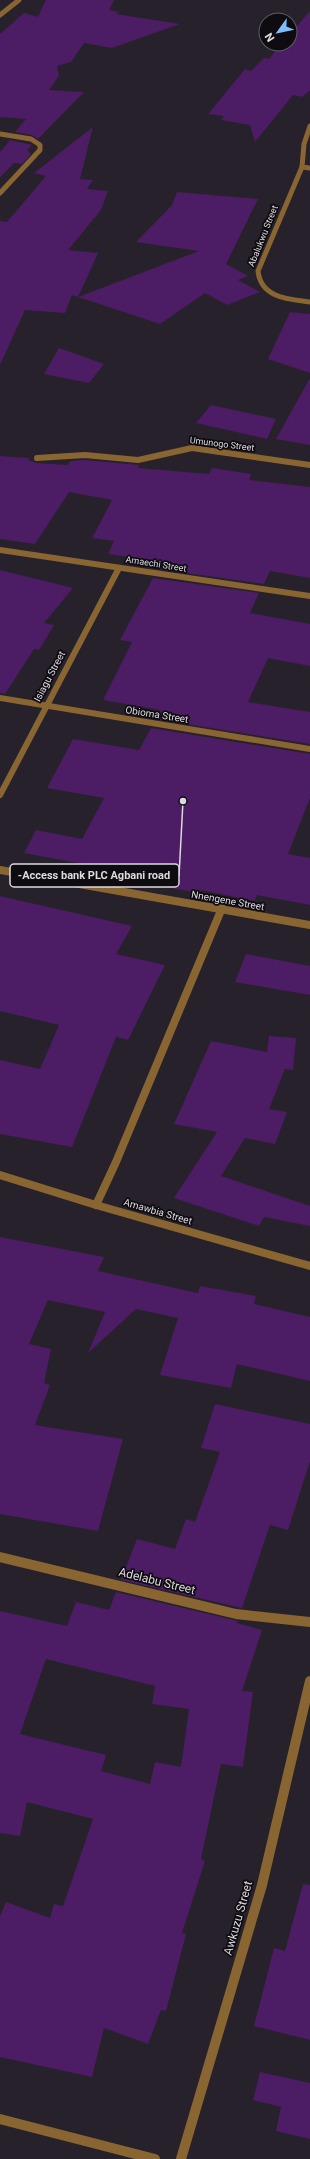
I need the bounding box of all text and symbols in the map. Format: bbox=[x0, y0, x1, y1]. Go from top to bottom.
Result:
north arrow bbox=[258, 12, 298, 52]
text: N bbox=[262, 30, 278, 44]
street label: Abalukwu Street bbox=[246, 204, 280, 268]
street label: Umunogo Street bbox=[189, 435, 255, 453]
street label: Amaechi Street bbox=[125, 554, 187, 574]
street label: Isiagu Street bbox=[31, 649, 67, 703]
street label: Obioma Street bbox=[125, 704, 189, 725]
callout: -Access bank PLC Agbani road bbox=[10, 864, 179, 887]
text: -Access bank PLC Agbani road bbox=[18, 869, 170, 882]
street label: Nnengene Street bbox=[190, 889, 265, 912]
street label: Amawbia Street bbox=[122, 1196, 193, 1226]
street label: Adelabu Street bbox=[117, 1565, 197, 1597]
street label: Awkuzu Street bbox=[221, 1879, 255, 1957]

